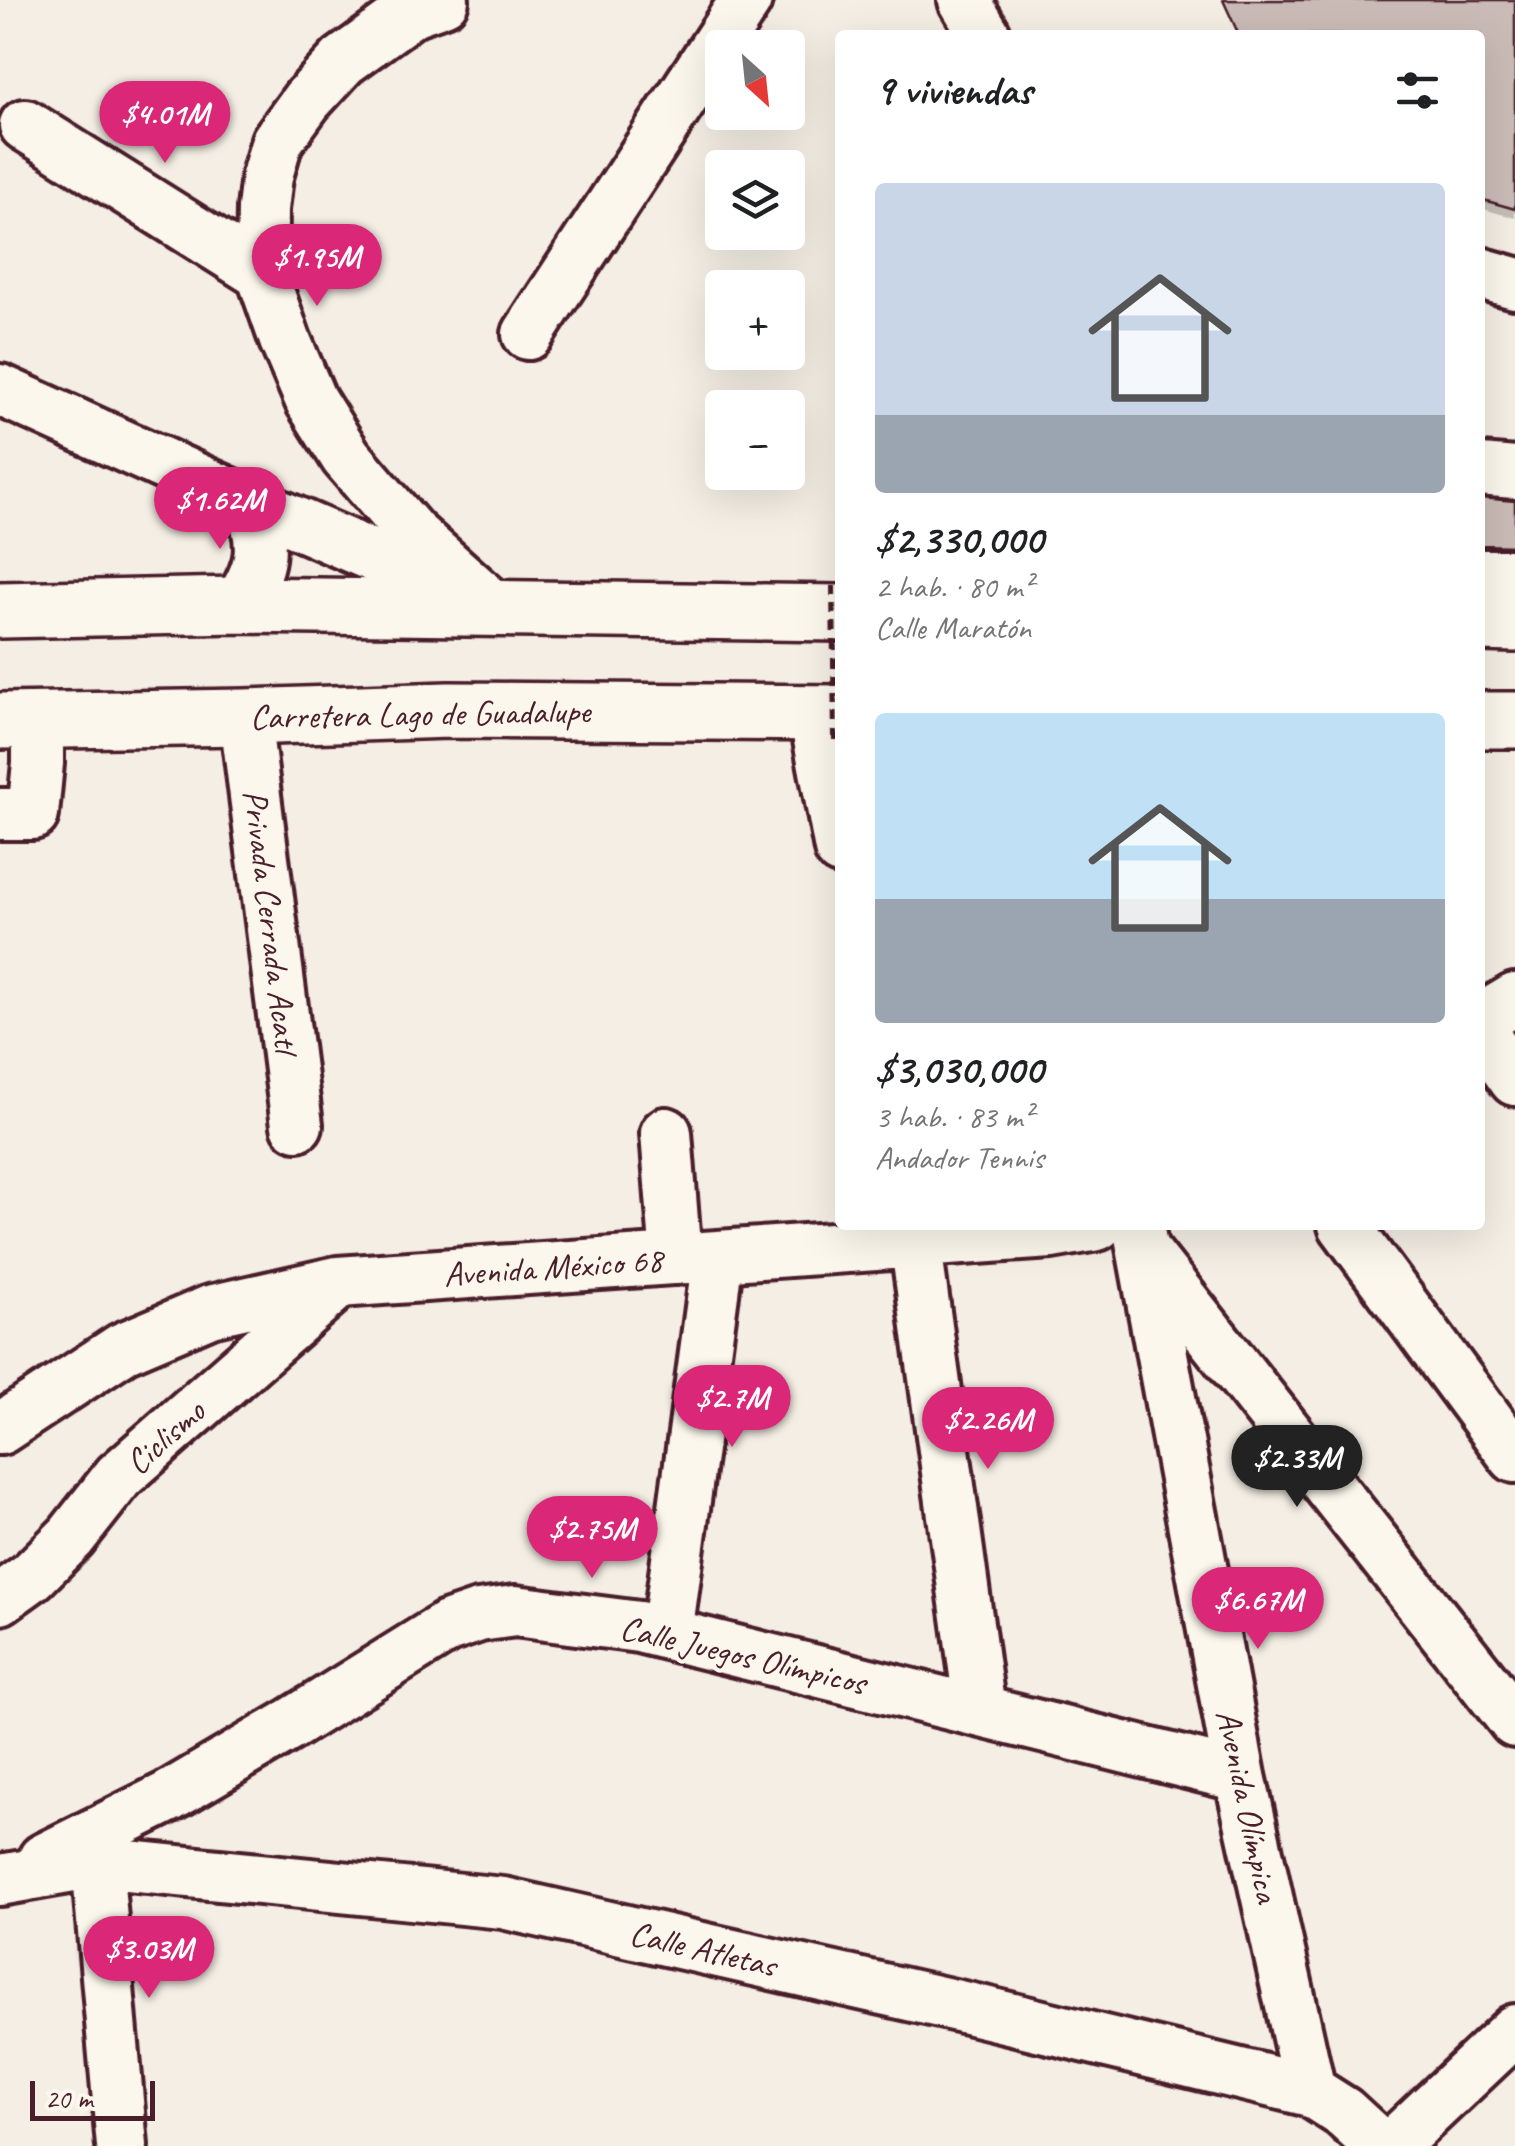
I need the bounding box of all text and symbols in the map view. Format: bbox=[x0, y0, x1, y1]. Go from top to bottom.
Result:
north arrow bbox=[705, 30, 805, 130]
map controls bbox=[705, 30, 805, 490]
icon: filters bbox=[1390, 63, 1445, 118]
text: 9 viviendas bbox=[875, 64, 1032, 117]
pin: $4.01M bbox=[84, 81, 246, 166]
text: $4.01M bbox=[121, 93, 209, 134]
button: layers bbox=[705, 150, 805, 250]
pin: $1.95M bbox=[236, 224, 398, 309]
text: $1.95M bbox=[274, 236, 360, 277]
icon: home bbox=[1070, 248, 1250, 428]
button: + bbox=[705, 270, 805, 370]
button: − bbox=[705, 390, 805, 490]
pin: $1.62M bbox=[139, 467, 301, 552]
text: $1.62M bbox=[176, 479, 264, 520]
text: $2,330,000 bbox=[875, 513, 1043, 566]
text: 2 hab. · 80 m² bbox=[875, 566, 1032, 607]
text: Calle Maratón bbox=[875, 607, 1031, 648]
street label: Carretera Lago de Guadalupe bbox=[250, 688, 593, 739]
icon: home bbox=[1070, 778, 1250, 958]
street label: Privada Cerrada Acatl bbox=[233, 787, 310, 1061]
text: $3,030,000 bbox=[875, 1043, 1043, 1096]
text: 3 hab. · 83 m² bbox=[875, 1096, 1032, 1137]
text: Andador Tennis bbox=[875, 1137, 1044, 1178]
street label: Avenida México 68 bbox=[442, 1237, 667, 1297]
pin: $2.7M bbox=[662, 1365, 802, 1450]
text: $2.7M bbox=[696, 1377, 768, 1418]
pin: $2.26M bbox=[907, 1387, 1069, 1472]
street label: Ciclismo bbox=[116, 1388, 215, 1484]
text: $2.26M bbox=[944, 1399, 1032, 1440]
pin: $2.33M bbox=[1216, 1425, 1378, 1510]
text: $2.33M bbox=[1253, 1437, 1341, 1478]
pin: $2.75M bbox=[511, 1496, 673, 1581]
text: $2.75M bbox=[549, 1508, 635, 1549]
pin: $6.67M bbox=[1177, 1567, 1339, 1652]
text: $6.67M bbox=[1214, 1579, 1302, 1620]
street label: Calle Juegos Olímpicos bbox=[616, 1605, 873, 1706]
street label: Avenida Olímpica bbox=[1206, 1705, 1291, 1909]
street label: Calle Atletas bbox=[625, 1910, 784, 1988]
pin: $3.03M bbox=[68, 1916, 230, 2001]
text: $3.03M bbox=[105, 1928, 193, 1969]
scale bar bbox=[30, 2076, 155, 2120]
text: 20 m bbox=[45, 2081, 93, 2116]

